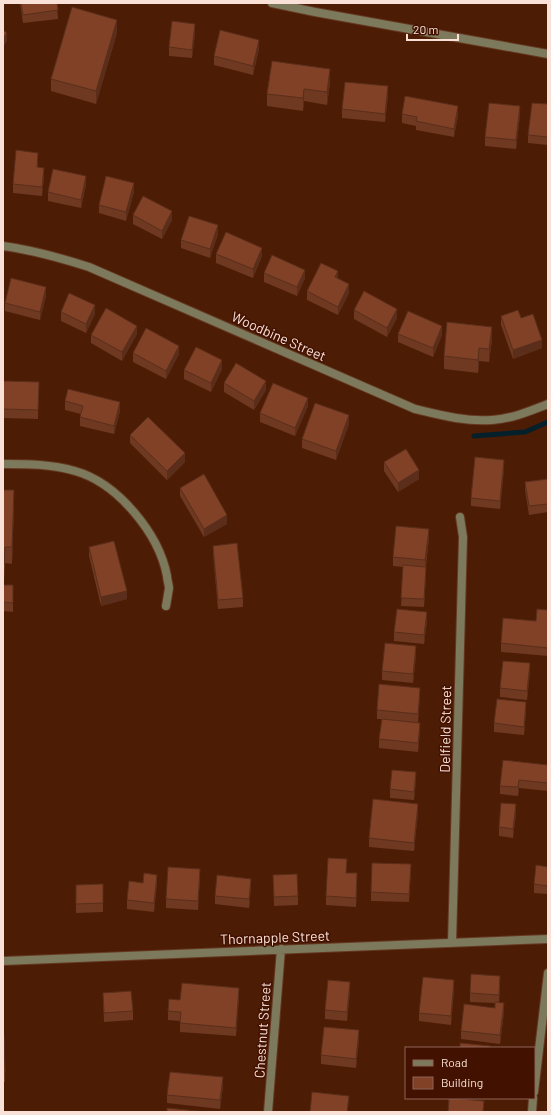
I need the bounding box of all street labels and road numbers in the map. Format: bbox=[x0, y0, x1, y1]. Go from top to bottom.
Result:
street label: Woodbine Street bbox=[229, 308, 329, 364]
street label: Delfield Street bbox=[436, 685, 454, 773]
street label: Thornapple Street bbox=[220, 927, 330, 947]
street label: Chestnut Street bbox=[250, 981, 274, 1079]

